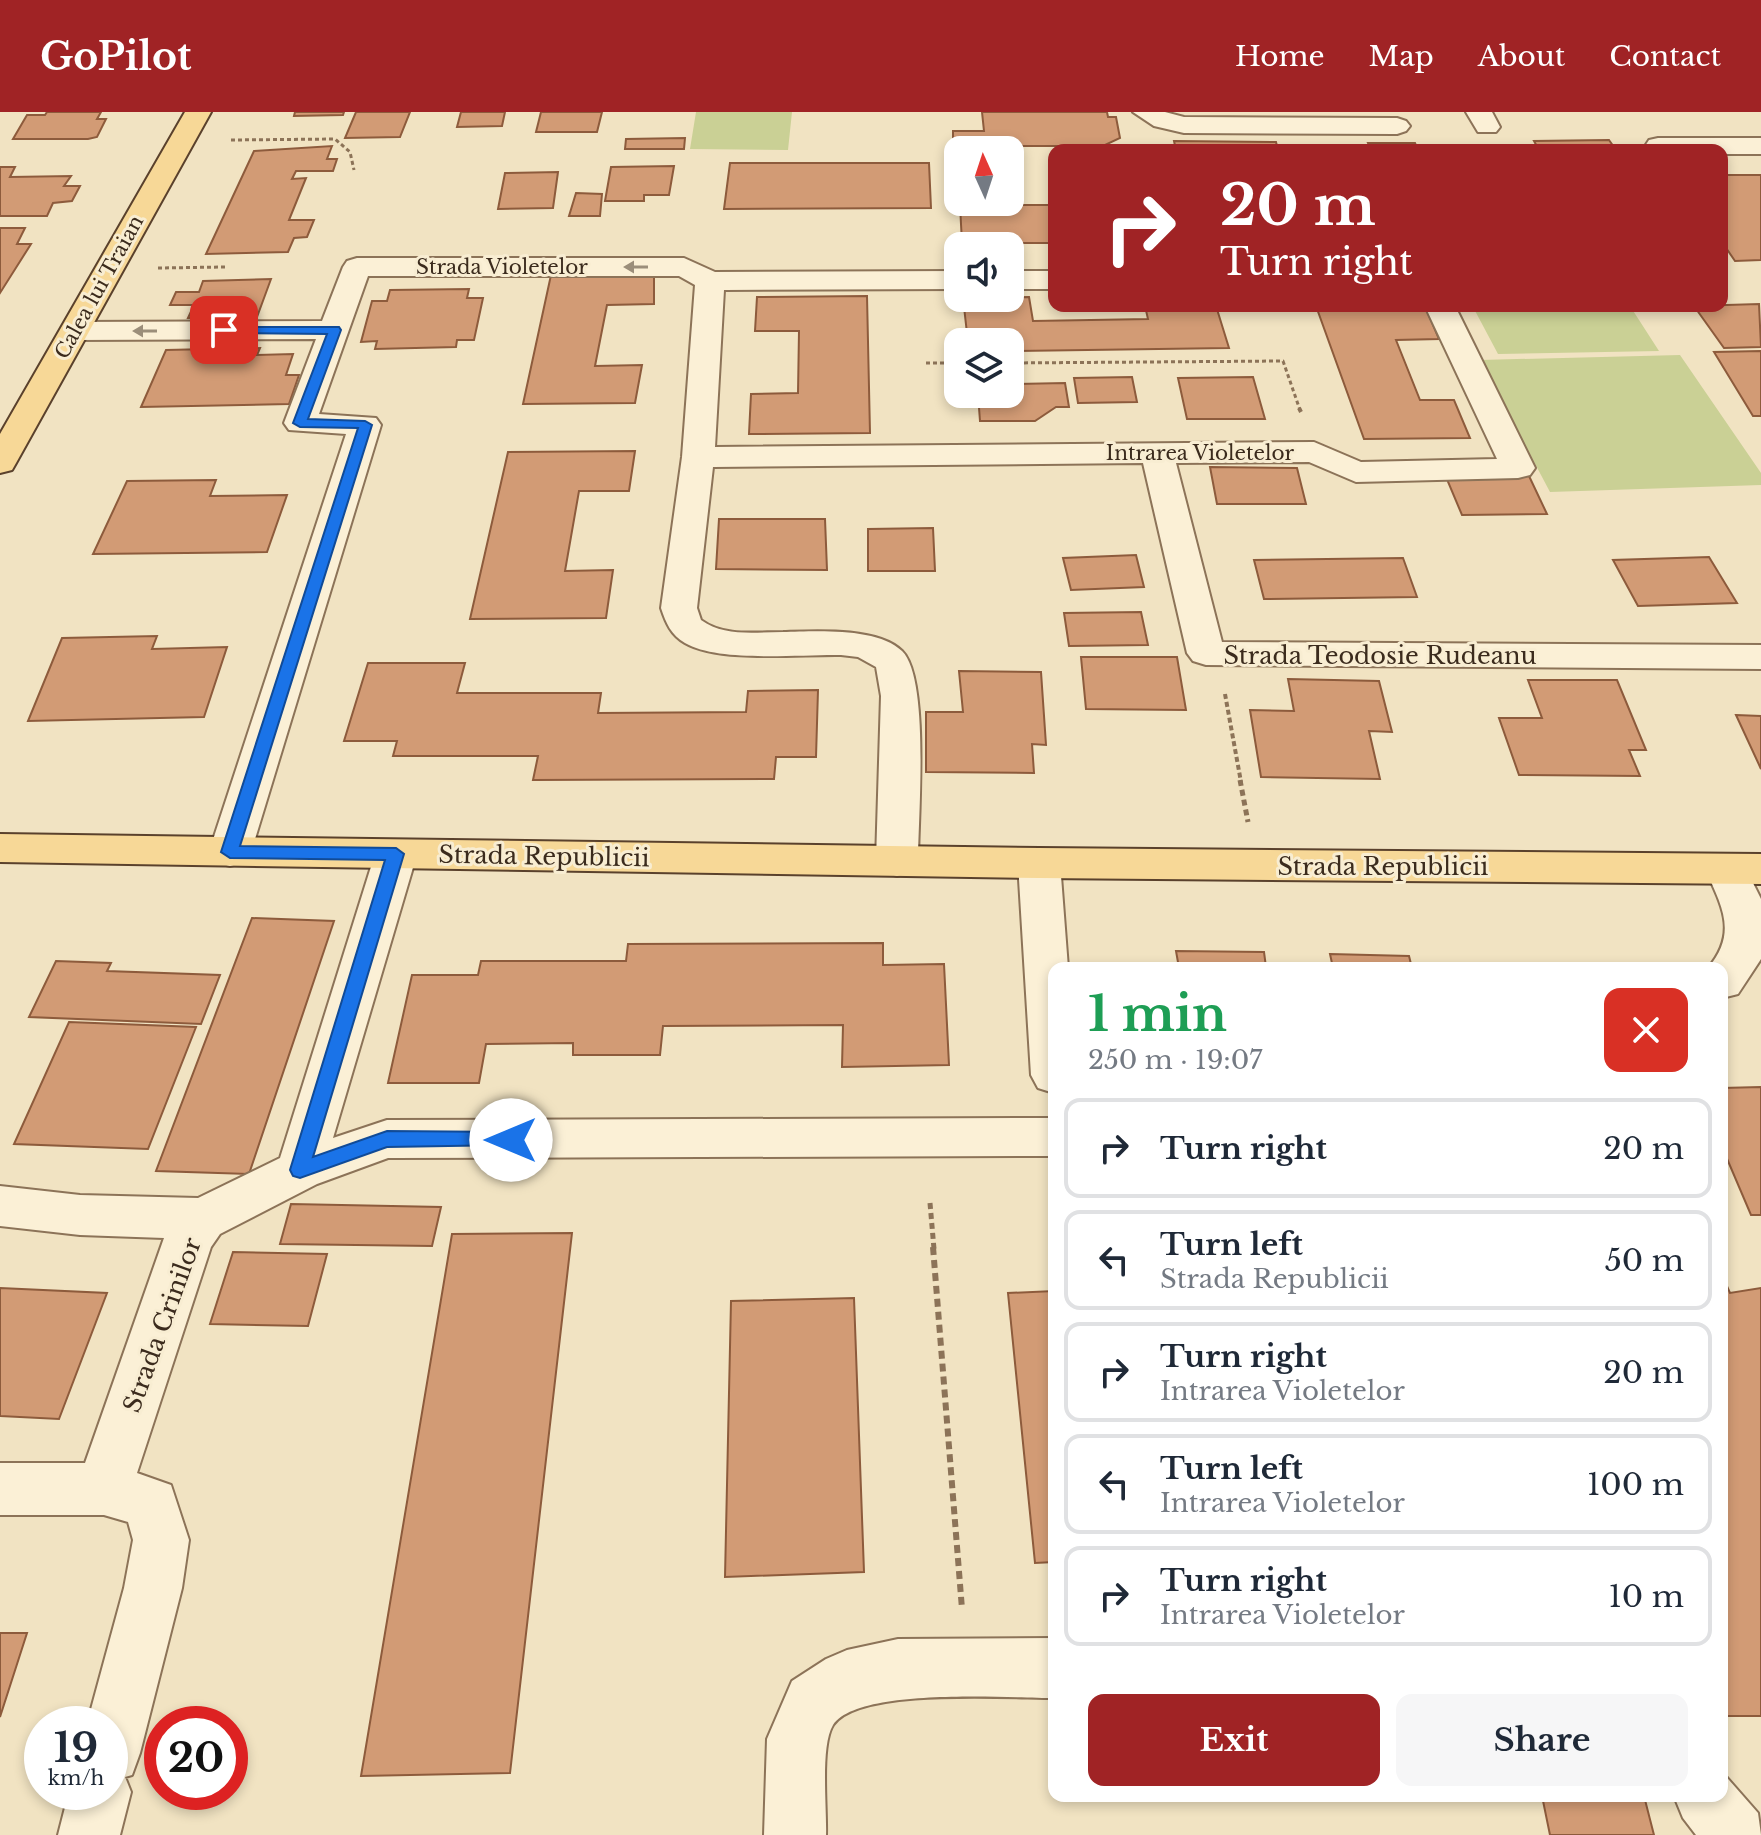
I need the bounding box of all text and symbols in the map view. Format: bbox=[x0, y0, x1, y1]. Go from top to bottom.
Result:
text: GoPilot bbox=[40, 33, 192, 80]
text: Home bbox=[1235, 39, 1325, 74]
text: Map bbox=[1369, 39, 1434, 74]
text: About bbox=[1478, 39, 1565, 74]
text: Contact bbox=[1609, 39, 1721, 74]
north arrow bbox=[944, 136, 1024, 216]
map controls bbox=[944, 136, 1024, 408]
text: 20 m bbox=[1220, 171, 1376, 240]
icon: right bbox=[1088, 176, 1192, 280]
street label: Calea lui Traian bbox=[50, 211, 148, 363]
button: sound bbox=[944, 232, 1024, 312]
text: Turn right bbox=[1220, 240, 1413, 285]
street label: Strada Violetelor bbox=[416, 255, 588, 279]
one-way arrow bbox=[623, 261, 648, 273]
pin bbox=[190, 296, 258, 364]
icon: arrive bbox=[202, 308, 246, 352]
one-way arrow bbox=[132, 325, 157, 337]
button: layers bbox=[944, 328, 1024, 408]
street label: Intrarea Violetelor bbox=[1106, 441, 1295, 465]
street label: Strada Teodosie Rudeanu bbox=[1223, 641, 1537, 670]
street label: Strada Republicii bbox=[438, 840, 650, 872]
street label: Strada Republicii bbox=[1277, 852, 1489, 881]
text: 1 min bbox=[1088, 984, 1227, 1044]
button: close bbox=[1604, 988, 1688, 1072]
text: 250 m · 19:07 bbox=[1088, 1044, 1262, 1076]
position arrow bbox=[469, 1098, 553, 1182]
icon: right bbox=[1092, 1126, 1136, 1170]
text: Turn right bbox=[1160, 1130, 1327, 1167]
text: 20 m bbox=[1603, 1130, 1684, 1167]
text: Turn left bbox=[1160, 1226, 1303, 1263]
street label: Strada Crinilor bbox=[117, 1233, 207, 1416]
icon: left bbox=[1092, 1238, 1136, 1282]
text: 50 m bbox=[1605, 1242, 1684, 1279]
text: Strada Republicii bbox=[1160, 1263, 1389, 1295]
text: Turn right bbox=[1160, 1338, 1327, 1375]
icon: right bbox=[1092, 1350, 1136, 1394]
text: 20 m bbox=[1603, 1354, 1684, 1391]
text: Intrarea Violetelor bbox=[1160, 1375, 1405, 1407]
text: Turn left bbox=[1160, 1450, 1303, 1487]
icon: left bbox=[1092, 1462, 1136, 1506]
text: 100 m bbox=[1587, 1466, 1684, 1503]
text: Intrarea Violetelor bbox=[1160, 1487, 1405, 1519]
text: Turn right bbox=[1160, 1562, 1327, 1599]
icon: right bbox=[1092, 1574, 1136, 1618]
text: 10 m bbox=[1608, 1578, 1684, 1615]
text: Intrarea Violetelor bbox=[1160, 1599, 1405, 1631]
button: Exit bbox=[1088, 1694, 1380, 1786]
button: Share bbox=[1396, 1694, 1688, 1786]
speed limit sign: 20 bbox=[144, 1706, 248, 1810]
text: 19 bbox=[54, 1723, 98, 1773]
text: km/h bbox=[48, 1766, 104, 1790]

